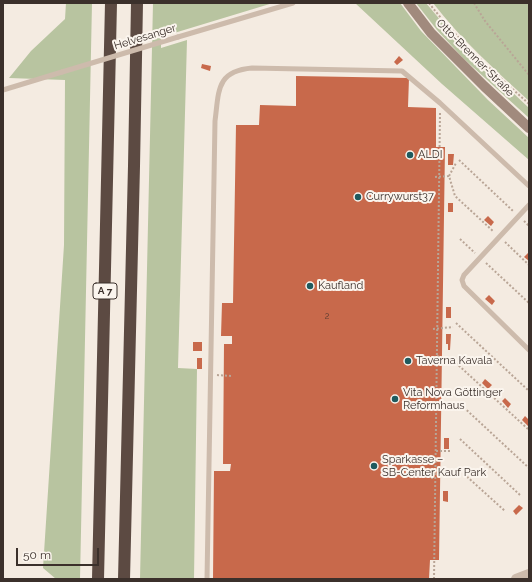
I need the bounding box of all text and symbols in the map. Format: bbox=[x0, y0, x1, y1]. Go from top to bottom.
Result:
street label: Otto-Brenner-Straße bbox=[433, 16, 517, 100]
street label: Helvesanger bbox=[112, 21, 178, 53]
place label: ALDI bbox=[418, 148, 442, 162]
marker: ALDI bbox=[405, 150, 415, 160]
place label: Currywurst37 bbox=[366, 190, 434, 204]
marker: Currywurst37 bbox=[353, 192, 363, 202]
place label: Kaufland bbox=[318, 279, 363, 293]
marker: Kaufland bbox=[305, 281, 315, 291]
road number: A 7 bbox=[93, 283, 117, 299]
house number: 2 bbox=[325, 311, 329, 321]
place label: Taverna Kavala bbox=[416, 354, 492, 368]
marker: Taverna Kavala bbox=[403, 356, 413, 366]
place label: Vita Nova Göttinger Reformhaus bbox=[403, 386, 502, 412]
marker: Vita Nova Göttinger Reformhaus bbox=[390, 394, 400, 404]
place label: Sparkasse – SB-Center Kauf Park bbox=[382, 453, 486, 479]
marker: Sparkasse – SB-Center Kauf Park bbox=[369, 461, 379, 471]
scale bar bbox=[18, 540, 101, 566]
text: 50 m bbox=[23, 548, 51, 562]

